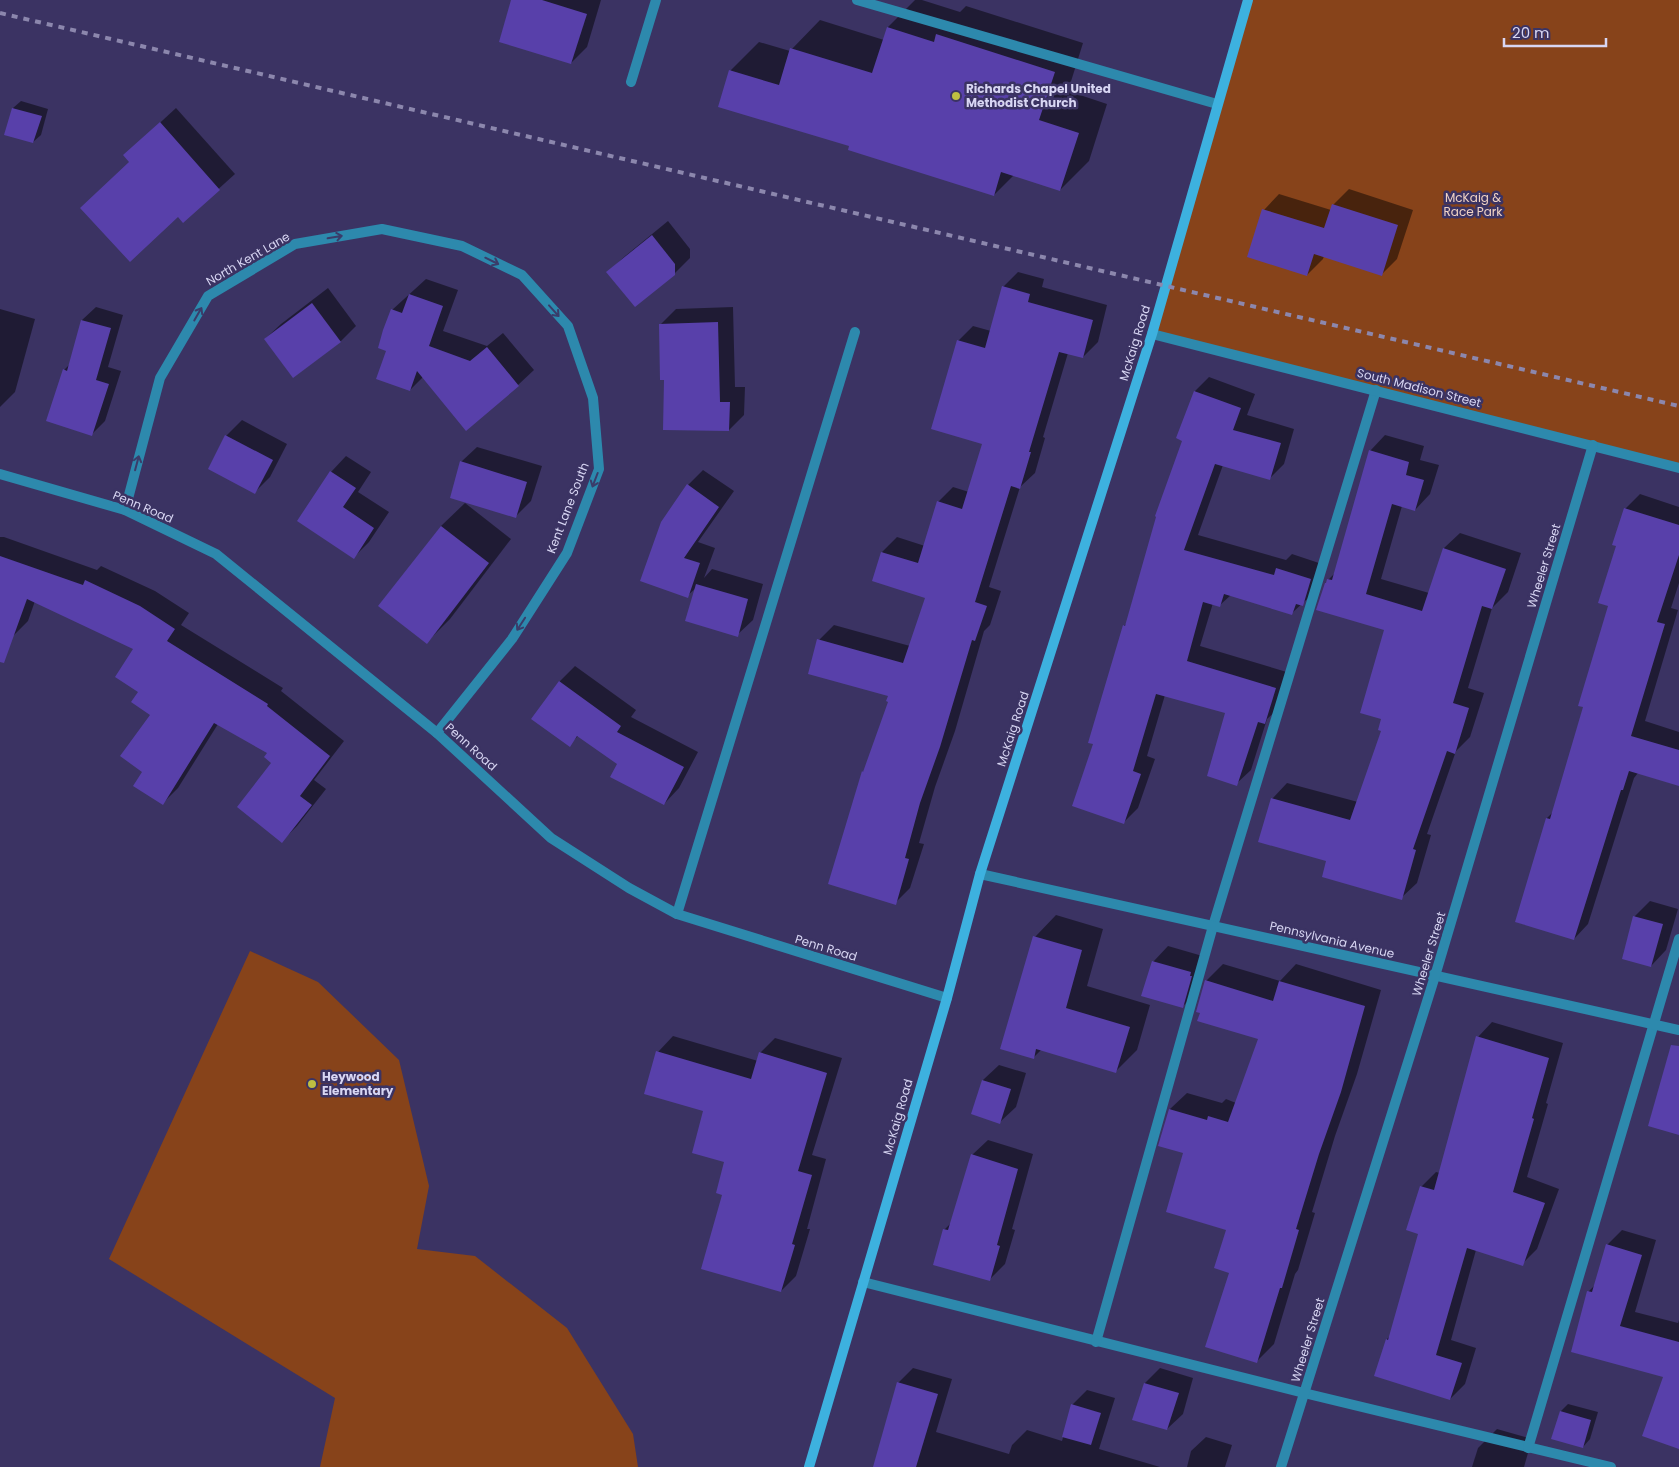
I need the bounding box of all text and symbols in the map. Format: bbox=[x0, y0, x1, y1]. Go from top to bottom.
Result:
scale bar bbox=[1504, 15, 1606, 47]
text: 20 m bbox=[1512, 22, 1550, 43]
place label: Richards Chapel United Methodist Church bbox=[966, 80, 1111, 111]
marker: Richards Chapel United Methodist Church bbox=[950, 90, 962, 102]
park label: McKaig & Race Park bbox=[1443, 189, 1503, 220]
street label: North Kent Lane bbox=[203, 228, 293, 289]
one-way arrow bbox=[327, 232, 343, 242]
one-way arrow bbox=[484, 256, 499, 266]
street label: McKaig Road bbox=[1115, 303, 1154, 383]
one-way arrow bbox=[548, 305, 560, 318]
one-way arrow bbox=[193, 306, 203, 321]
street label: South Madison Street bbox=[1355, 364, 1483, 411]
one-way arrow bbox=[133, 455, 143, 471]
street label: Kent Lane South bbox=[542, 460, 593, 556]
one-way arrow bbox=[590, 472, 599, 487]
street label: Penn Road bbox=[110, 486, 176, 527]
street label: Wheeler Street bbox=[1523, 522, 1564, 610]
one-way arrow bbox=[516, 617, 526, 631]
street label: McKaig Road bbox=[992, 689, 1033, 769]
street label: Penn Road bbox=[442, 719, 501, 774]
street label: Wheeler Street bbox=[1408, 910, 1449, 998]
street label: Pennsylvania Avenue bbox=[1268, 917, 1396, 962]
street label: Penn Road bbox=[793, 930, 859, 965]
place label: Heywood Elementary bbox=[322, 1068, 394, 1099]
street label: McKaig Road bbox=[879, 1077, 916, 1157]
marker: Heywood Elementary bbox=[306, 1078, 318, 1090]
street label: Wheeler Street bbox=[1287, 1296, 1328, 1384]

